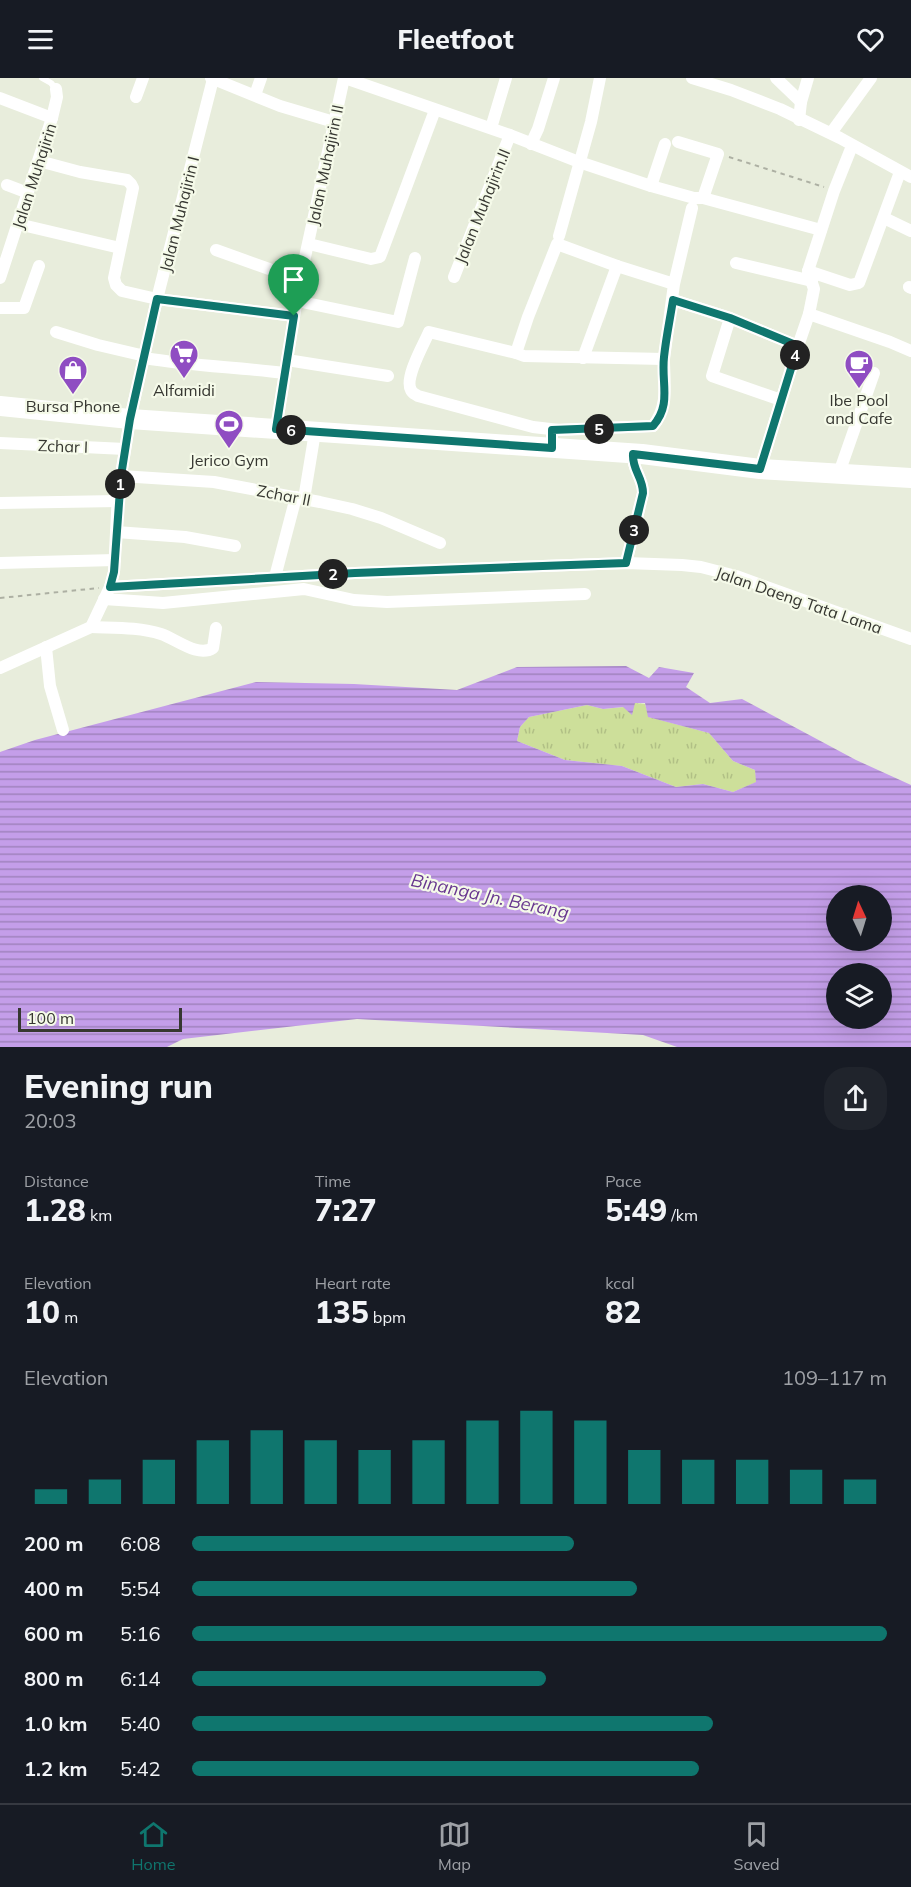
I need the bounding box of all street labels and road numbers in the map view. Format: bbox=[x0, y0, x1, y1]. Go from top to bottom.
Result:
street label: Jalan Muhajirin II bbox=[302, 103, 348, 227]
street label: Jalan Muhajirin bbox=[7, 120, 61, 232]
street label: Jalan Muhajirin.II bbox=[450, 146, 514, 266]
street label: Jalan Muhajirin I bbox=[155, 154, 203, 274]
street label: Zchar I bbox=[38, 435, 88, 457]
street label: Zchar II bbox=[255, 480, 313, 510]
street label: Jalan Daeng Tata Lama bbox=[713, 562, 885, 638]

